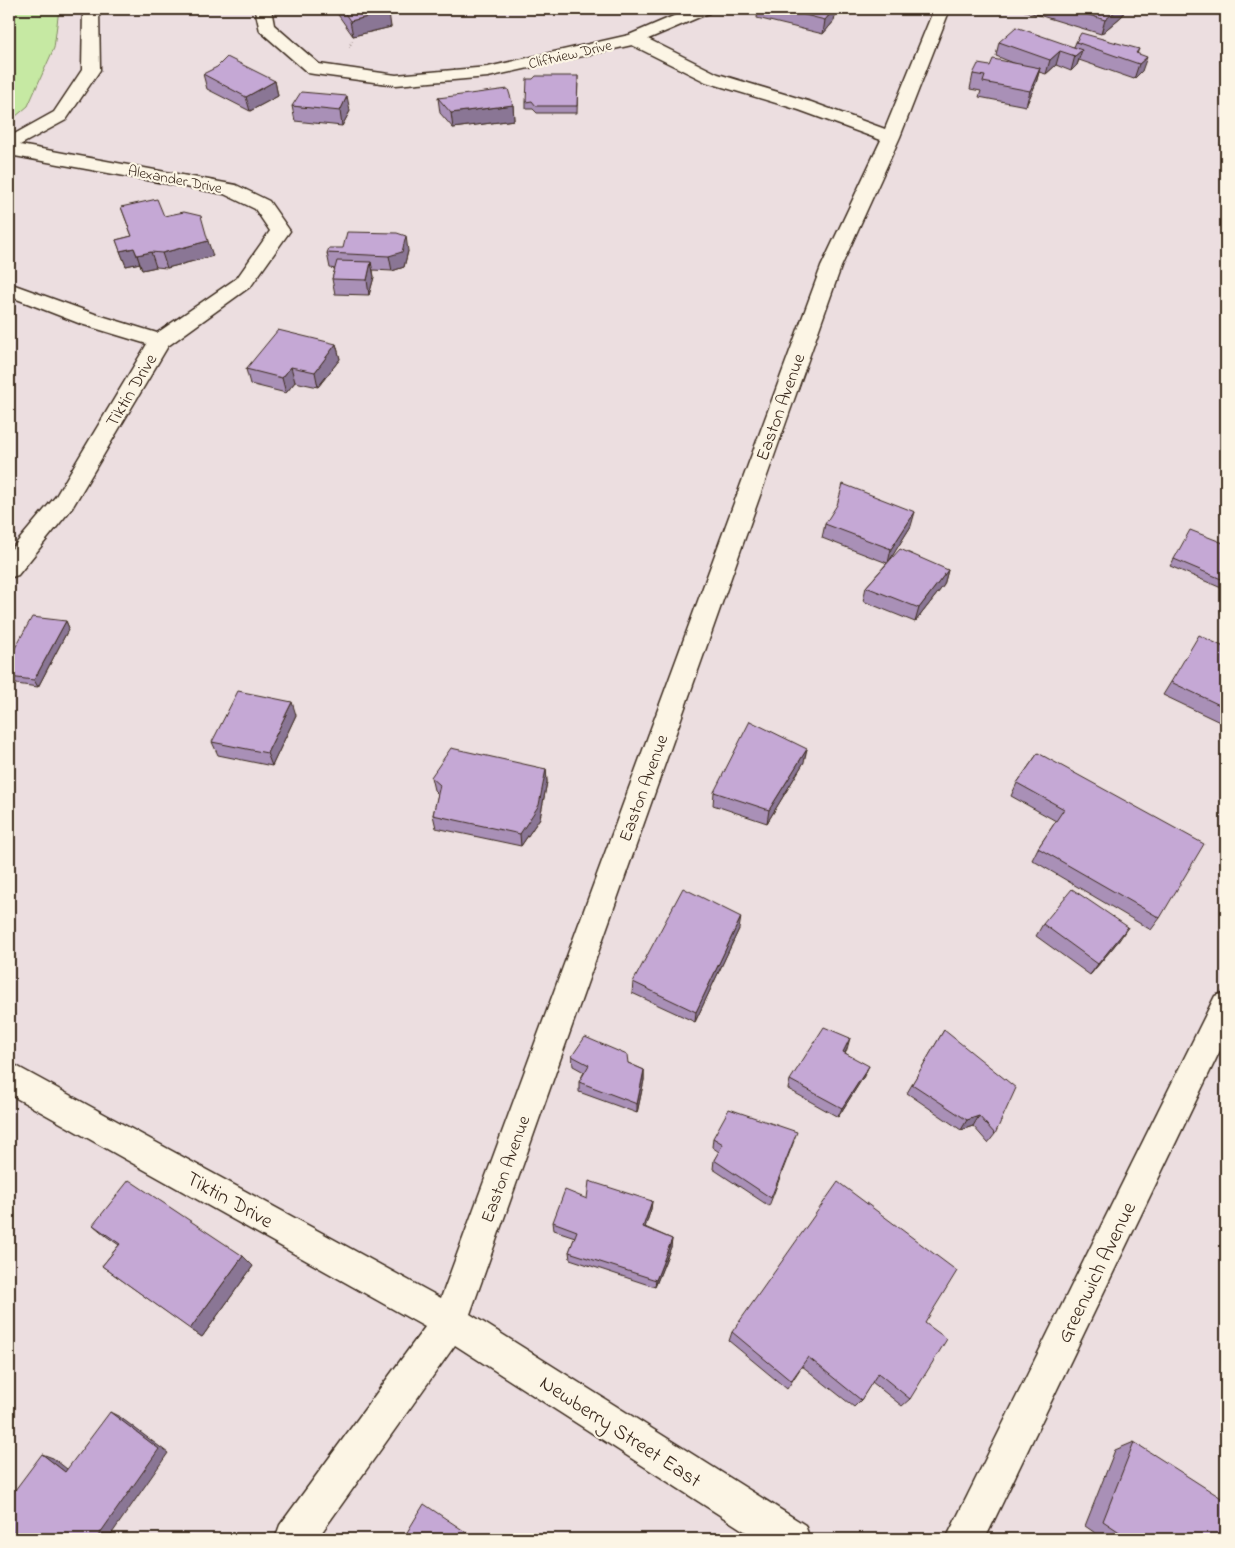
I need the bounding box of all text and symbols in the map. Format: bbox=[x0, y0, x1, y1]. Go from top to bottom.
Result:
street label: Cliftview Drive bbox=[526, 35, 614, 75]
street label: Alexander Drive bbox=[126, 160, 224, 200]
street label: Tiktin Drive bbox=[101, 349, 165, 433]
street label: Easton Avenue bbox=[750, 350, 814, 465]
street label: Easton Avenue bbox=[613, 731, 677, 846]
street label: Easton Avenue bbox=[475, 1112, 539, 1227]
street label: Tiktin Drive bbox=[180, 1165, 278, 1237]
street label: Greenwich Avenue bbox=[1051, 1197, 1145, 1349]
street label: Newberry Street East bbox=[532, 1369, 707, 1498]

